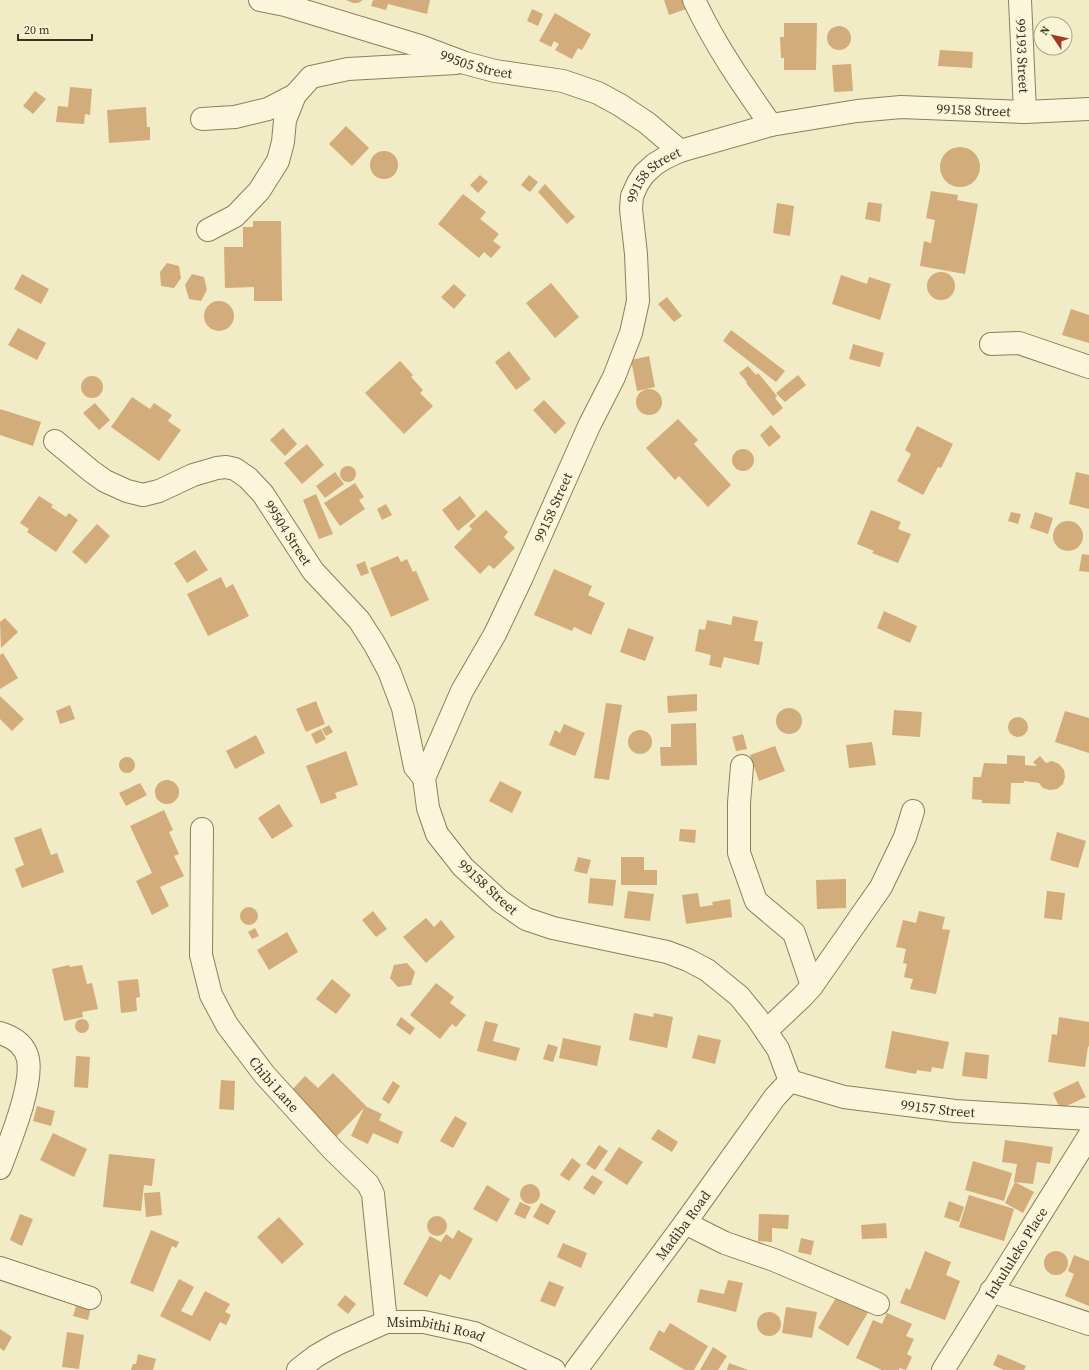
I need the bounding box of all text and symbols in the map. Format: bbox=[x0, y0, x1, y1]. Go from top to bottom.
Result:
scale bar bbox=[18, 16, 92, 42]
north arrow bbox=[1033, 16, 1073, 56]
street label: 99193 Street bbox=[1011, 18, 1034, 94]
text: 20 m bbox=[24, 22, 50, 38]
text: N bbox=[1037, 23, 1054, 38]
street label: 99505 Street bbox=[437, 44, 514, 84]
street label: 99158 Street bbox=[936, 98, 1012, 121]
street label: 99158 Street bbox=[622, 142, 684, 203]
street label: 99158 Street bbox=[529, 469, 577, 545]
street label: 99504 Street bbox=[259, 496, 317, 570]
street label: 99158 Street bbox=[454, 855, 523, 920]
street label: Chibi Lane bbox=[244, 1052, 304, 1117]
street label: 99157 Street bbox=[900, 1094, 976, 1122]
street label: Madiba Road bbox=[651, 1186, 715, 1264]
street label: Inkululeko Place bbox=[980, 1203, 1052, 1303]
street label: Msimbithi Road bbox=[386, 1312, 488, 1347]

